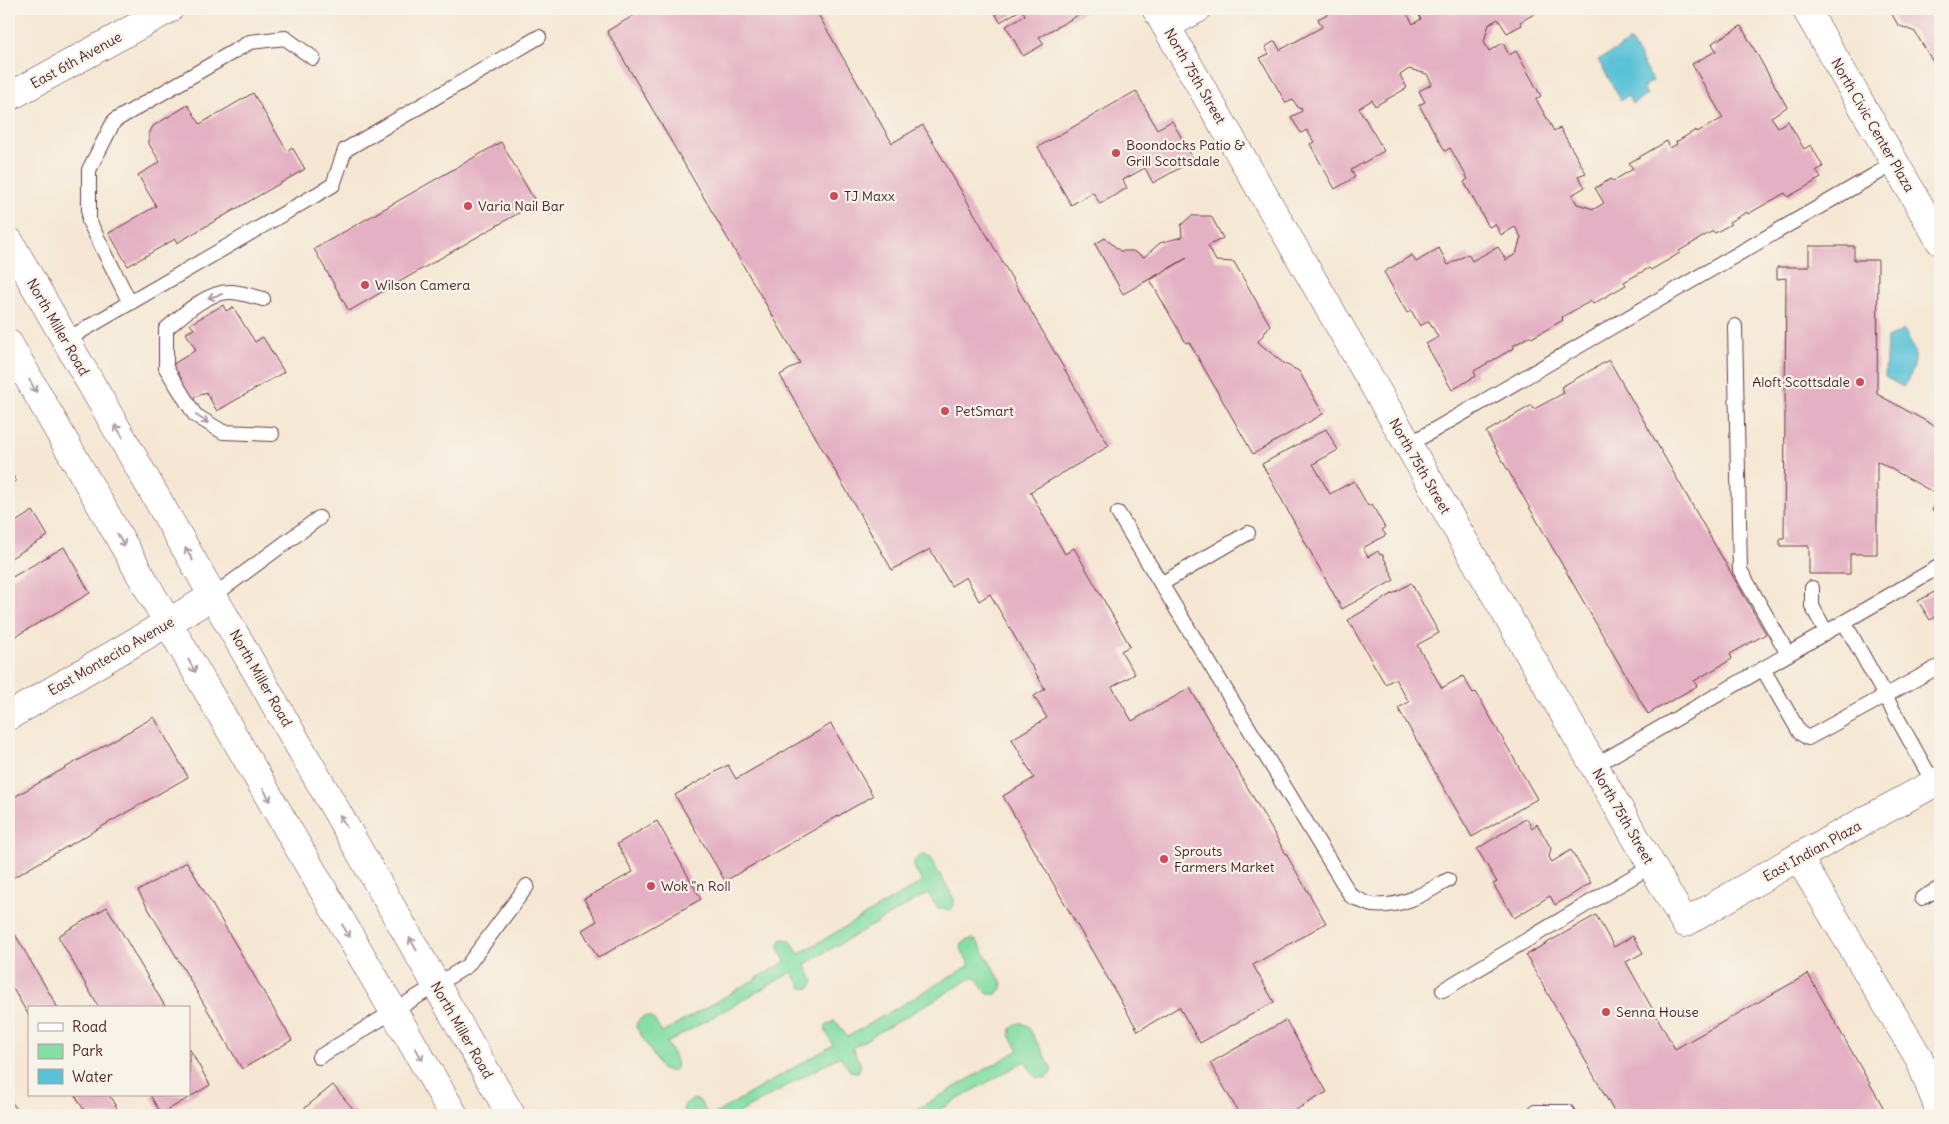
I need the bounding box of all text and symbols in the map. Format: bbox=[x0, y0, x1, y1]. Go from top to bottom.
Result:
street label: North 75th Street bbox=[1160, 25, 1230, 127]
street label: East 6th Avenue bbox=[27, 28, 125, 92]
street label: North Civic Center Plaza bbox=[1827, 55, 1919, 195]
place label: Boondocks Patio & Grill Scottsdale bbox=[1126, 136, 1245, 170]
marker: Boondocks Patio & Grill Scottsdale bbox=[1110, 147, 1122, 159]
place label: TJ Maxx bbox=[844, 187, 895, 205]
marker: TJ Maxx bbox=[828, 190, 840, 202]
place label: Varia Nail Bar bbox=[478, 197, 565, 215]
marker: Varia Nail Bar bbox=[462, 200, 474, 212]
street label: North Miller Road bbox=[23, 275, 93, 379]
place label: Wilson Camera bbox=[375, 276, 470, 294]
marker: Wilson Camera bbox=[359, 279, 371, 291]
one-way arrow bbox=[208, 292, 224, 301]
place label: Aloft Scottsdale bbox=[1752, 373, 1850, 391]
marker: Aloft Scottsdale bbox=[1854, 376, 1866, 388]
one-way arrow bbox=[29, 378, 38, 393]
place label: PetSmart bbox=[955, 402, 1014, 420]
marker: PetSmart bbox=[939, 405, 951, 417]
one-way arrow bbox=[195, 414, 209, 424]
street label: North 75th Street bbox=[1385, 415, 1455, 517]
one-way arrow bbox=[113, 425, 123, 439]
one-way arrow bbox=[116, 533, 126, 548]
one-way arrow bbox=[184, 546, 194, 561]
street label: East Montecito Avenue bbox=[45, 613, 177, 699]
street label: North Miller Road bbox=[226, 626, 296, 730]
one-way arrow bbox=[188, 658, 198, 672]
street label: North 75th Street bbox=[1588, 765, 1658, 867]
one-way arrow bbox=[262, 787, 272, 802]
one-way arrow bbox=[337, 814, 347, 828]
street label: East Indian Plaza bbox=[1760, 817, 1864, 885]
place label: Sprouts Farmers Market bbox=[1174, 842, 1275, 876]
marker: Sprouts Farmers Market bbox=[1158, 853, 1170, 865]
place label: Wok "n Roll bbox=[661, 877, 731, 895]
marker: Wok "n Roll bbox=[645, 880, 657, 892]
one-way arrow bbox=[342, 924, 352, 938]
one-way arrow bbox=[407, 937, 417, 952]
street label: North Miller Road bbox=[427, 978, 497, 1082]
place label: Senna House bbox=[1616, 1003, 1699, 1021]
legend bbox=[28, 1006, 190, 1096]
marker: Senna House bbox=[1600, 1006, 1612, 1018]
text: Road bbox=[72, 1017, 107, 1036]
text: Park bbox=[72, 1041, 103, 1060]
one-way arrow bbox=[414, 1047, 424, 1061]
text: Water bbox=[72, 1067, 113, 1086]

